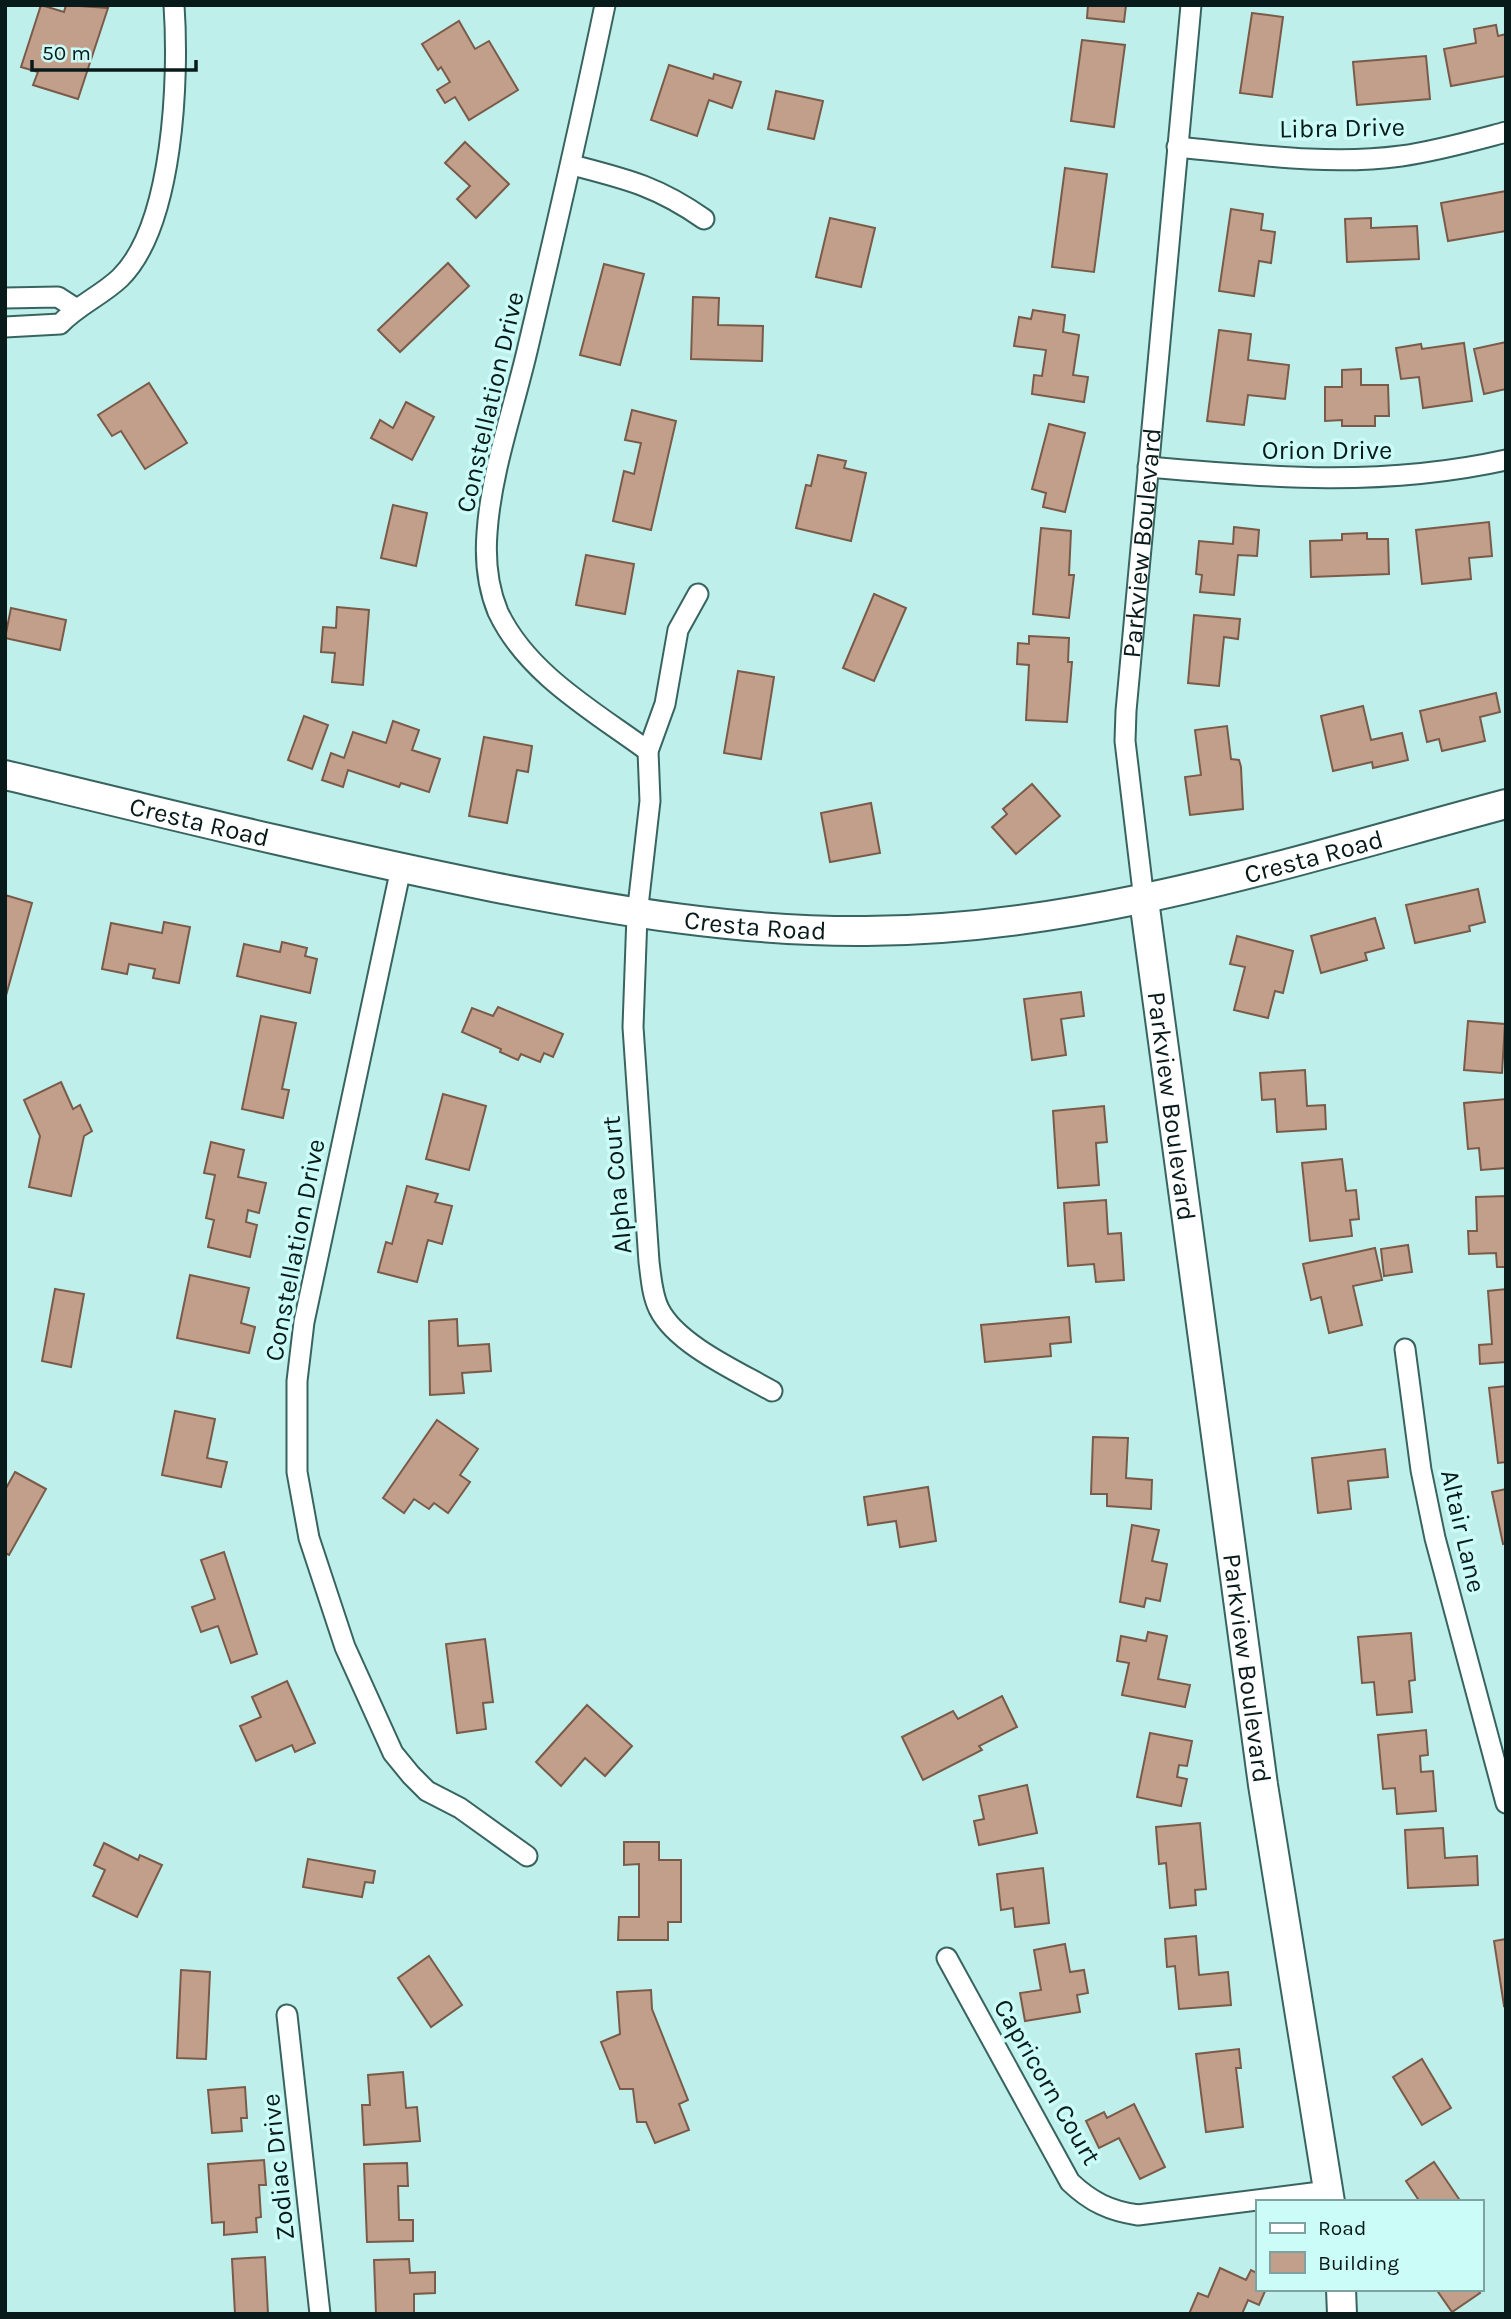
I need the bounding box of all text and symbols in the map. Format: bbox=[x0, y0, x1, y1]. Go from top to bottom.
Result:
scale bar bbox=[32, 28, 196, 72]
text: 50 m bbox=[42, 41, 91, 65]
street label: Libra Drive bbox=[1279, 111, 1405, 145]
street label: Constellation Drive bbox=[449, 288, 531, 516]
street label: Parkview Boulevard bbox=[1115, 426, 1168, 659]
street label: Orion Drive bbox=[1262, 435, 1392, 466]
street label: Cresta Road bbox=[126, 790, 272, 853]
street label: Cresta Road bbox=[1241, 823, 1387, 890]
street label: Cresta Road bbox=[682, 904, 827, 946]
street label: Parkview Boulevard bbox=[1141, 990, 1202, 1223]
street label: Alpha Court bbox=[595, 1114, 638, 1255]
street label: Constellation Drive bbox=[258, 1136, 332, 1364]
street label: Altair Lane bbox=[1434, 1467, 1492, 1595]
street label: Parkview Boulevard bbox=[1217, 1552, 1278, 1785]
street label: Capricorn Court bbox=[987, 1993, 1107, 2171]
street label: Zodiac Drive bbox=[255, 2092, 301, 2242]
legend bbox=[1256, 2200, 1483, 2291]
text: Road bbox=[1318, 2216, 1366, 2240]
text: Building bbox=[1318, 2251, 1399, 2275]

